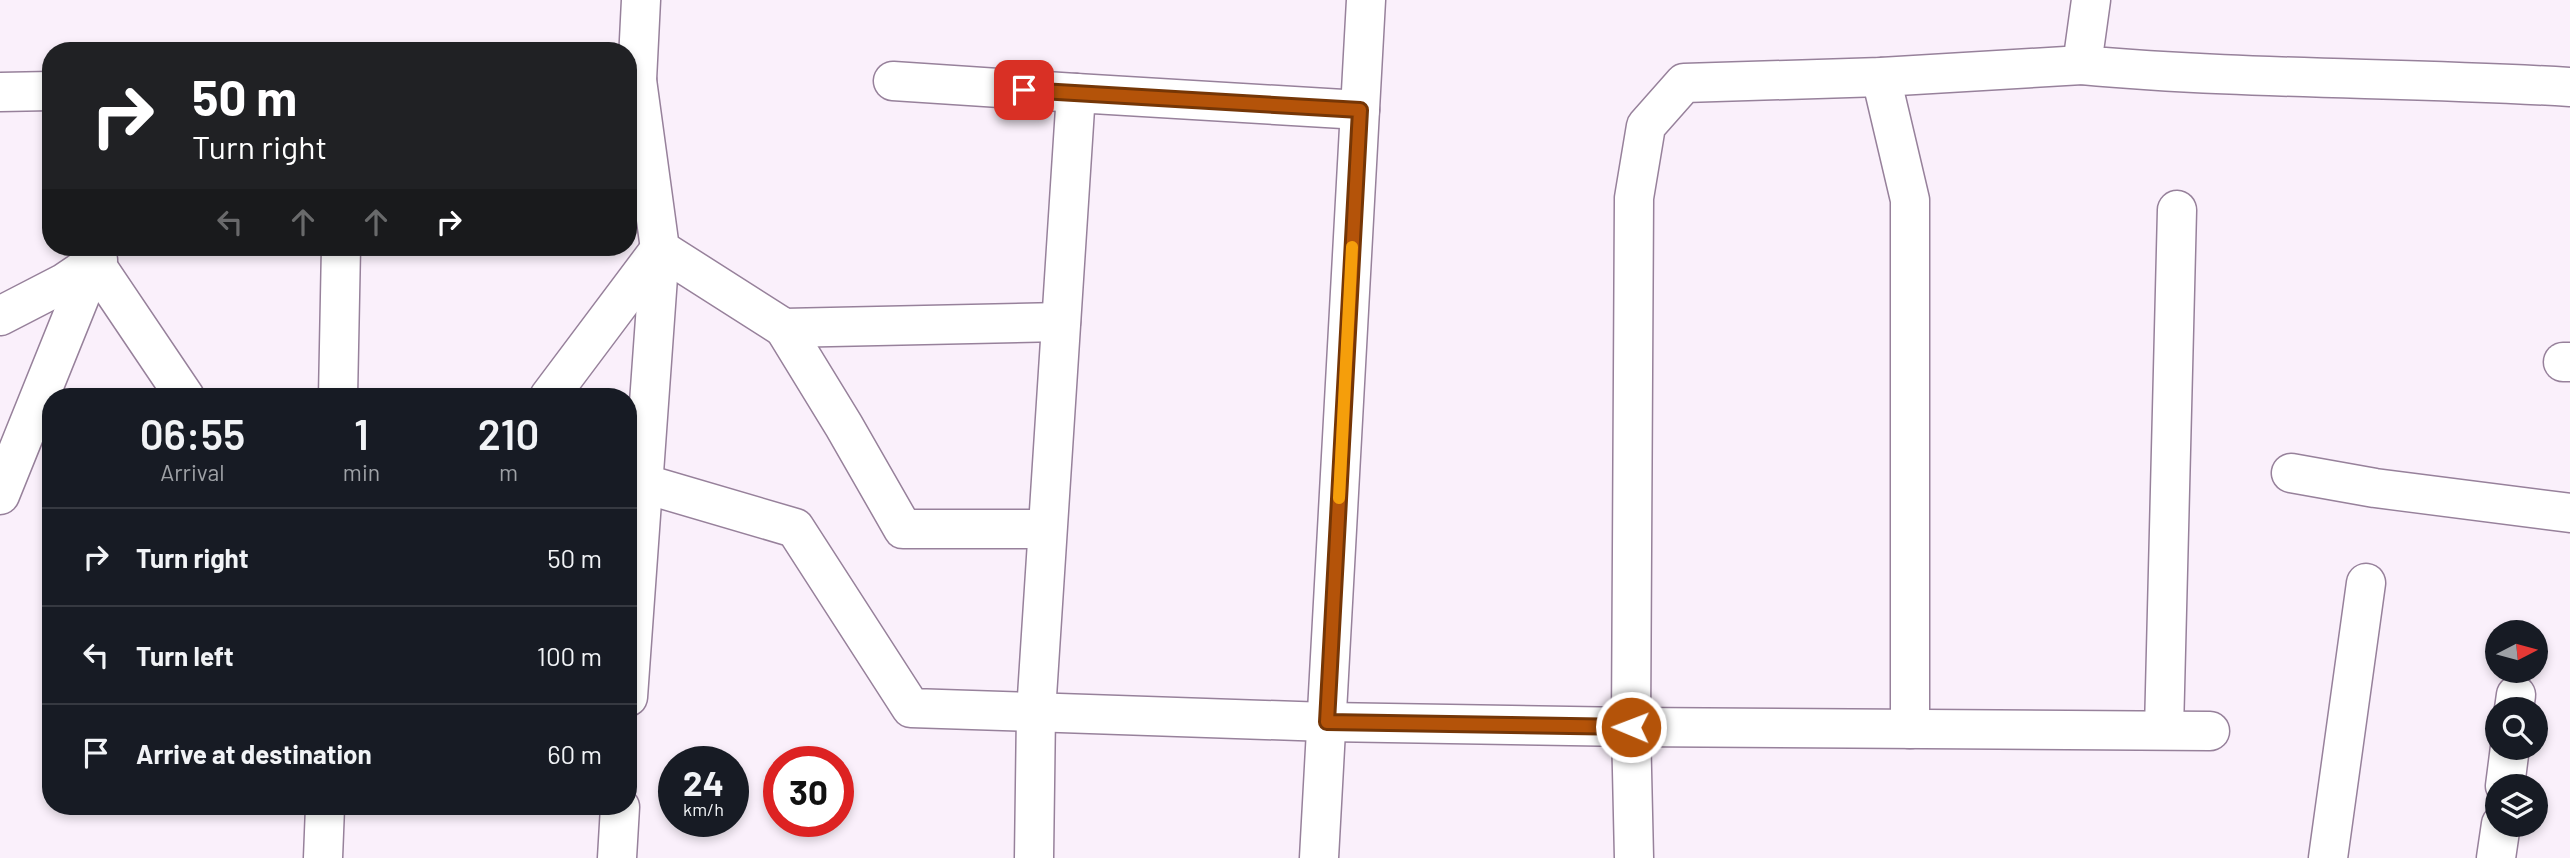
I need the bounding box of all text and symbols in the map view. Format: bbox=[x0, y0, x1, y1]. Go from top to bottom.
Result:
pin bbox=[994, 60, 1054, 120]
text: 50 m bbox=[192, 67, 297, 126]
icon: right bbox=[77, 70, 168, 161]
icon: arrive bbox=[1005, 71, 1043, 109]
text: Turn right bbox=[192, 127, 327, 165]
icon: left bbox=[211, 203, 249, 241]
icon: ahead bbox=[284, 203, 322, 241]
icon: ahead bbox=[357, 203, 395, 241]
icon: right bbox=[430, 203, 468, 241]
text: 06:55 bbox=[140, 408, 245, 458]
text: 1 bbox=[354, 408, 369, 458]
text: 210 bbox=[478, 408, 539, 458]
text: Arrival bbox=[160, 458, 225, 486]
text: min bbox=[343, 458, 380, 486]
text: m bbox=[499, 458, 518, 486]
icon: right bbox=[77, 538, 115, 576]
text: Turn right bbox=[136, 542, 249, 573]
text: 50 m bbox=[547, 542, 602, 573]
north arrow bbox=[2485, 620, 2548, 682]
map controls bbox=[2485, 620, 2548, 837]
icon: left bbox=[77, 636, 115, 674]
text: Turn left bbox=[136, 640, 234, 671]
text: 100 m bbox=[537, 640, 602, 671]
position arrow bbox=[1594, 690, 1668, 764]
button: search bbox=[2485, 697, 2548, 760]
icon: arrive bbox=[77, 734, 115, 772]
text: Arrive at destination bbox=[136, 738, 372, 769]
text: 60 m bbox=[547, 738, 602, 769]
speed limit sign: 30 bbox=[763, 746, 854, 837]
text: 24 bbox=[683, 761, 724, 803]
button: layers bbox=[2485, 774, 2548, 837]
text: km/h bbox=[683, 798, 724, 820]

